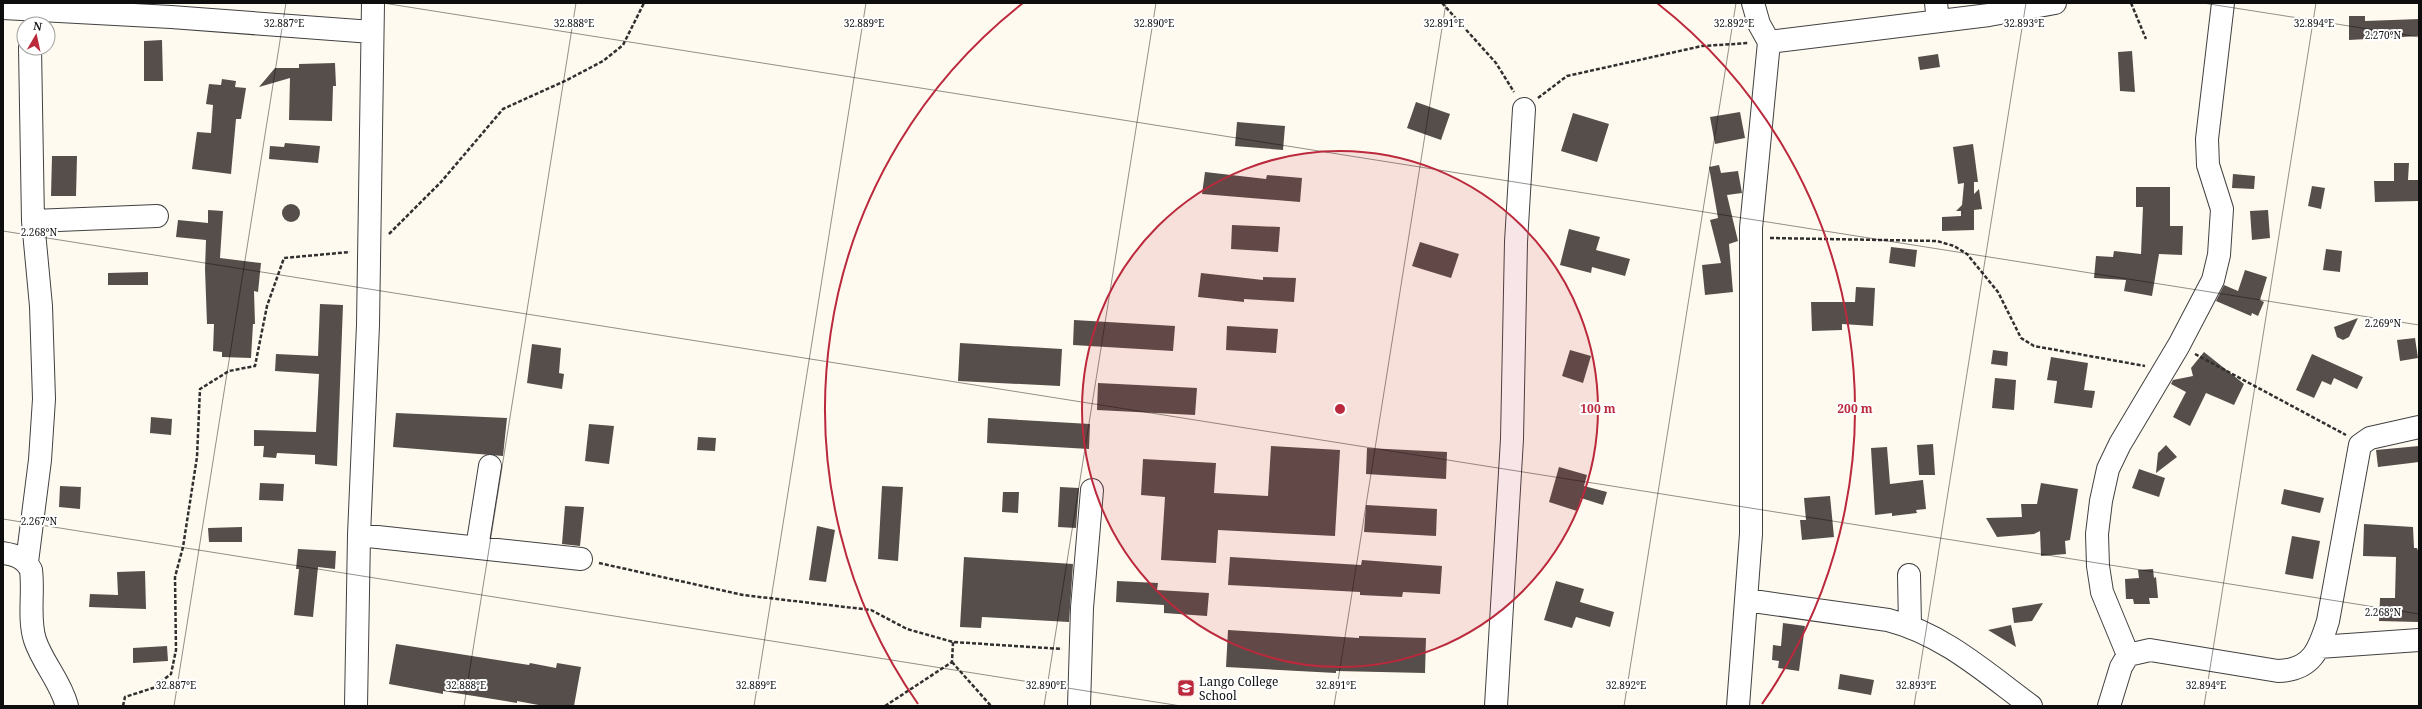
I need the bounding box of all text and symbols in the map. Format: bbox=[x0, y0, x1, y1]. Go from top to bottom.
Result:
north arrow bbox=[16, 16, 56, 56]
text: 32.887°E bbox=[264, 16, 304, 30]
text: 32.888°E bbox=[554, 16, 594, 30]
text: 32.889°E bbox=[844, 16, 884, 30]
text: 32.890°E bbox=[1134, 16, 1174, 30]
text: 32.891°E bbox=[1424, 16, 1464, 30]
text: 32.892°E bbox=[1714, 16, 1754, 30]
text: 32.893°E bbox=[2004, 16, 2044, 30]
text: 32.894°E bbox=[2294, 16, 2334, 30]
text: N bbox=[32, 18, 43, 34]
text: 2.270°N bbox=[2365, 28, 2402, 42]
text: 2.268°N bbox=[21, 225, 58, 239]
text: 2.269°N bbox=[2365, 316, 2402, 330]
text: 100 m bbox=[1580, 400, 1616, 417]
text: 200 m bbox=[1837, 400, 1873, 417]
centre of rings bbox=[1333, 402, 1347, 416]
text: 2.267°N bbox=[21, 514, 58, 528]
text: 2.268°N bbox=[2365, 605, 2402, 619]
place label: Lango College School bbox=[1199, 673, 1279, 704]
text: 32.887°E bbox=[156, 678, 196, 692]
text: 32.888°E bbox=[446, 678, 486, 692]
text: 32.889°E bbox=[736, 678, 776, 692]
text: 32.890°E bbox=[1026, 678, 1066, 692]
school or university icon: Lango College School bbox=[1176, 678, 1196, 698]
text: 32.891°E bbox=[1316, 678, 1356, 692]
text: 32.892°E bbox=[1606, 678, 1646, 692]
text: 32.893°E bbox=[1896, 678, 1936, 692]
text: 32.894°E bbox=[2186, 678, 2226, 692]

